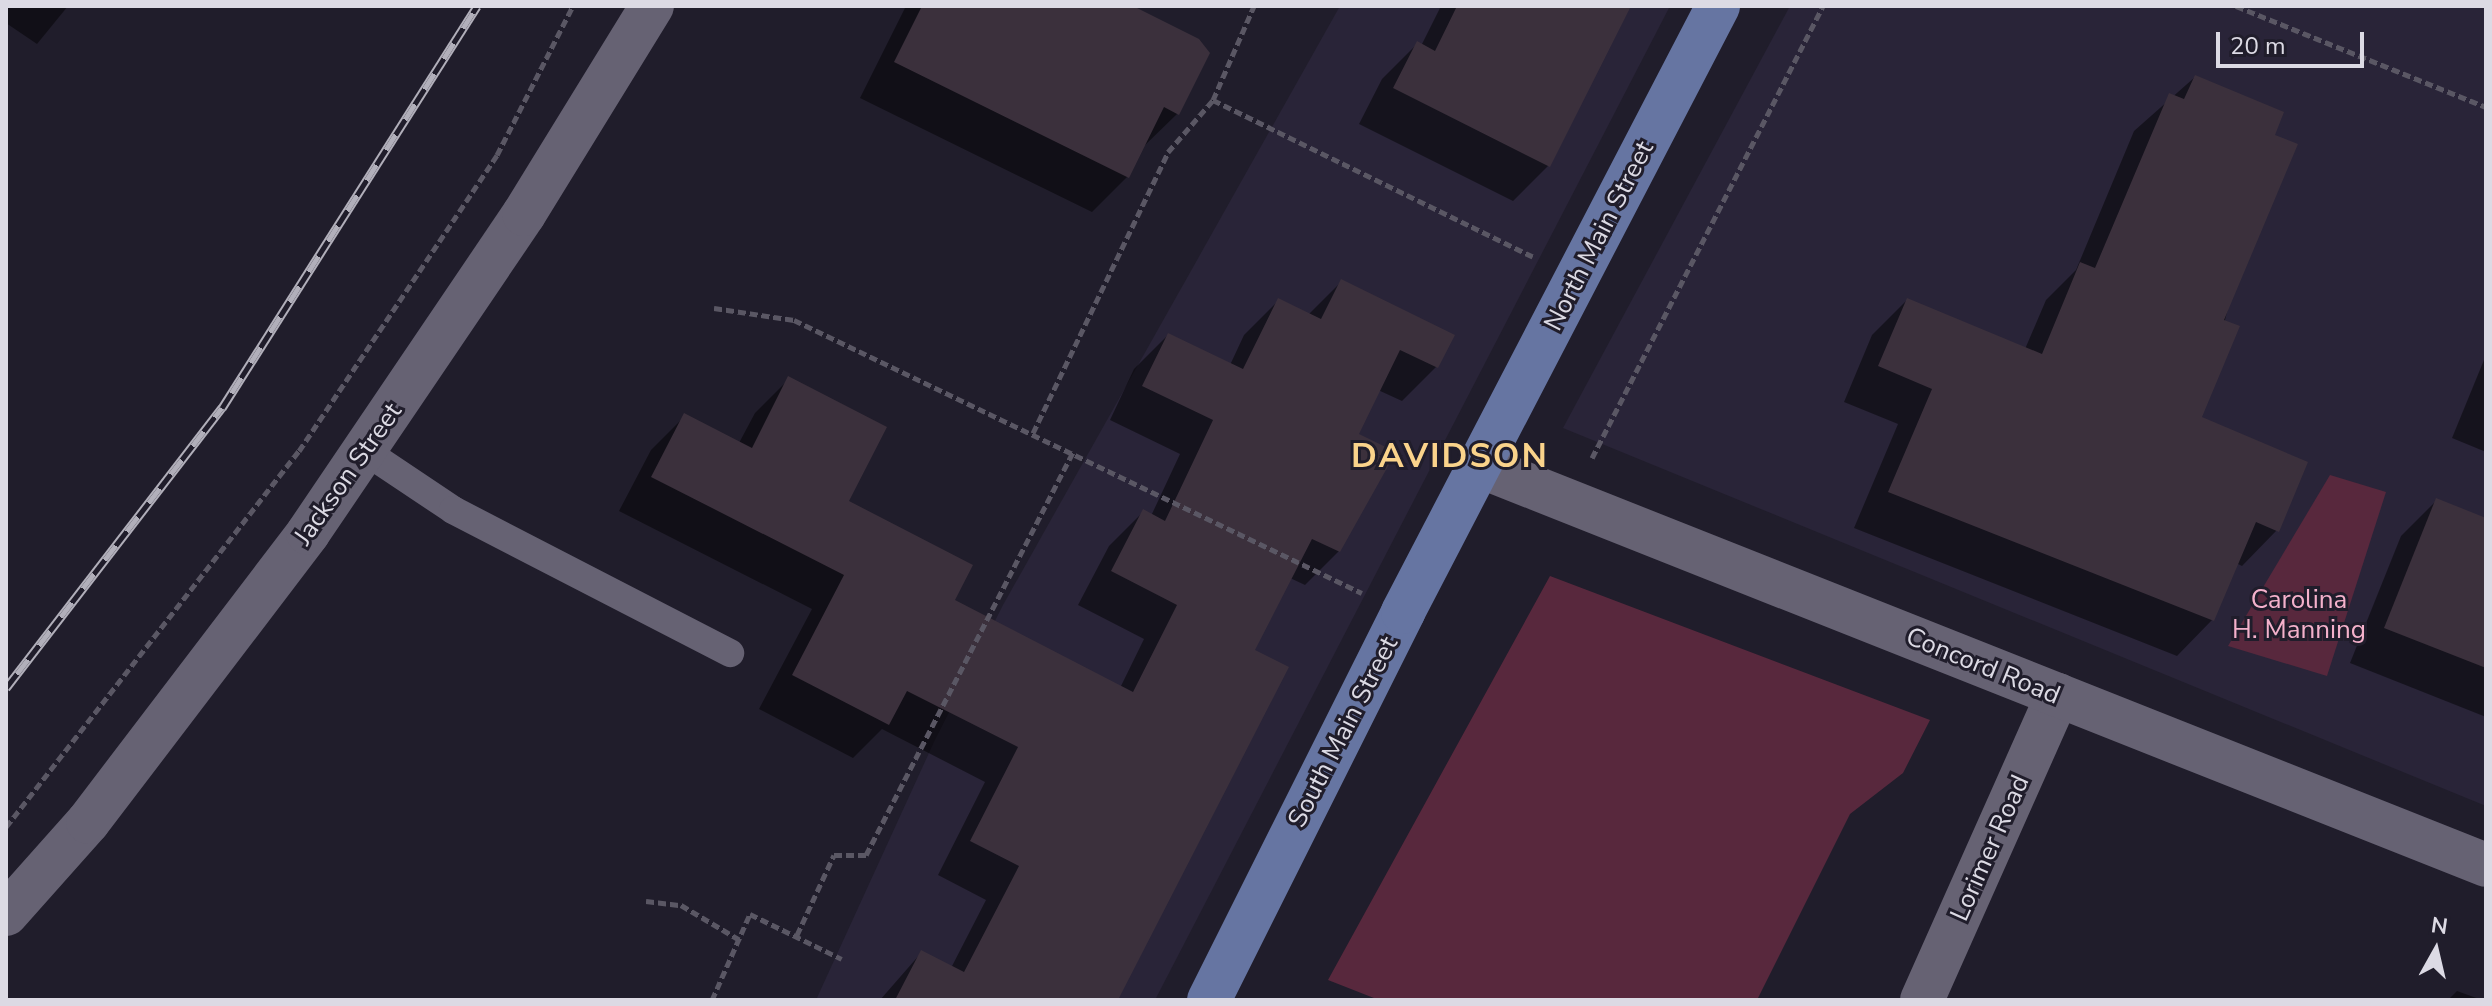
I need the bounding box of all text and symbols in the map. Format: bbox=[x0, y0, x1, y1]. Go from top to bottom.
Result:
scale bar bbox=[2220, 16, 2368, 66]
text: 20 m bbox=[2230, 30, 2286, 62]
street label: North Main Street bbox=[1538, 136, 1660, 336]
street label: Jackson Street bbox=[288, 397, 408, 551]
district label: DAVIDSON bbox=[1351, 437, 1549, 477]
park label: Carolina H. Manning bbox=[2232, 584, 2366, 646]
street label: Concord Road bbox=[1901, 621, 2065, 711]
street label: South Main Street bbox=[1281, 631, 1405, 833]
street label: Lorimer Road bbox=[1944, 770, 2036, 926]
north arrow bbox=[2396, 910, 2476, 990]
text: N bbox=[2429, 910, 2450, 942]

